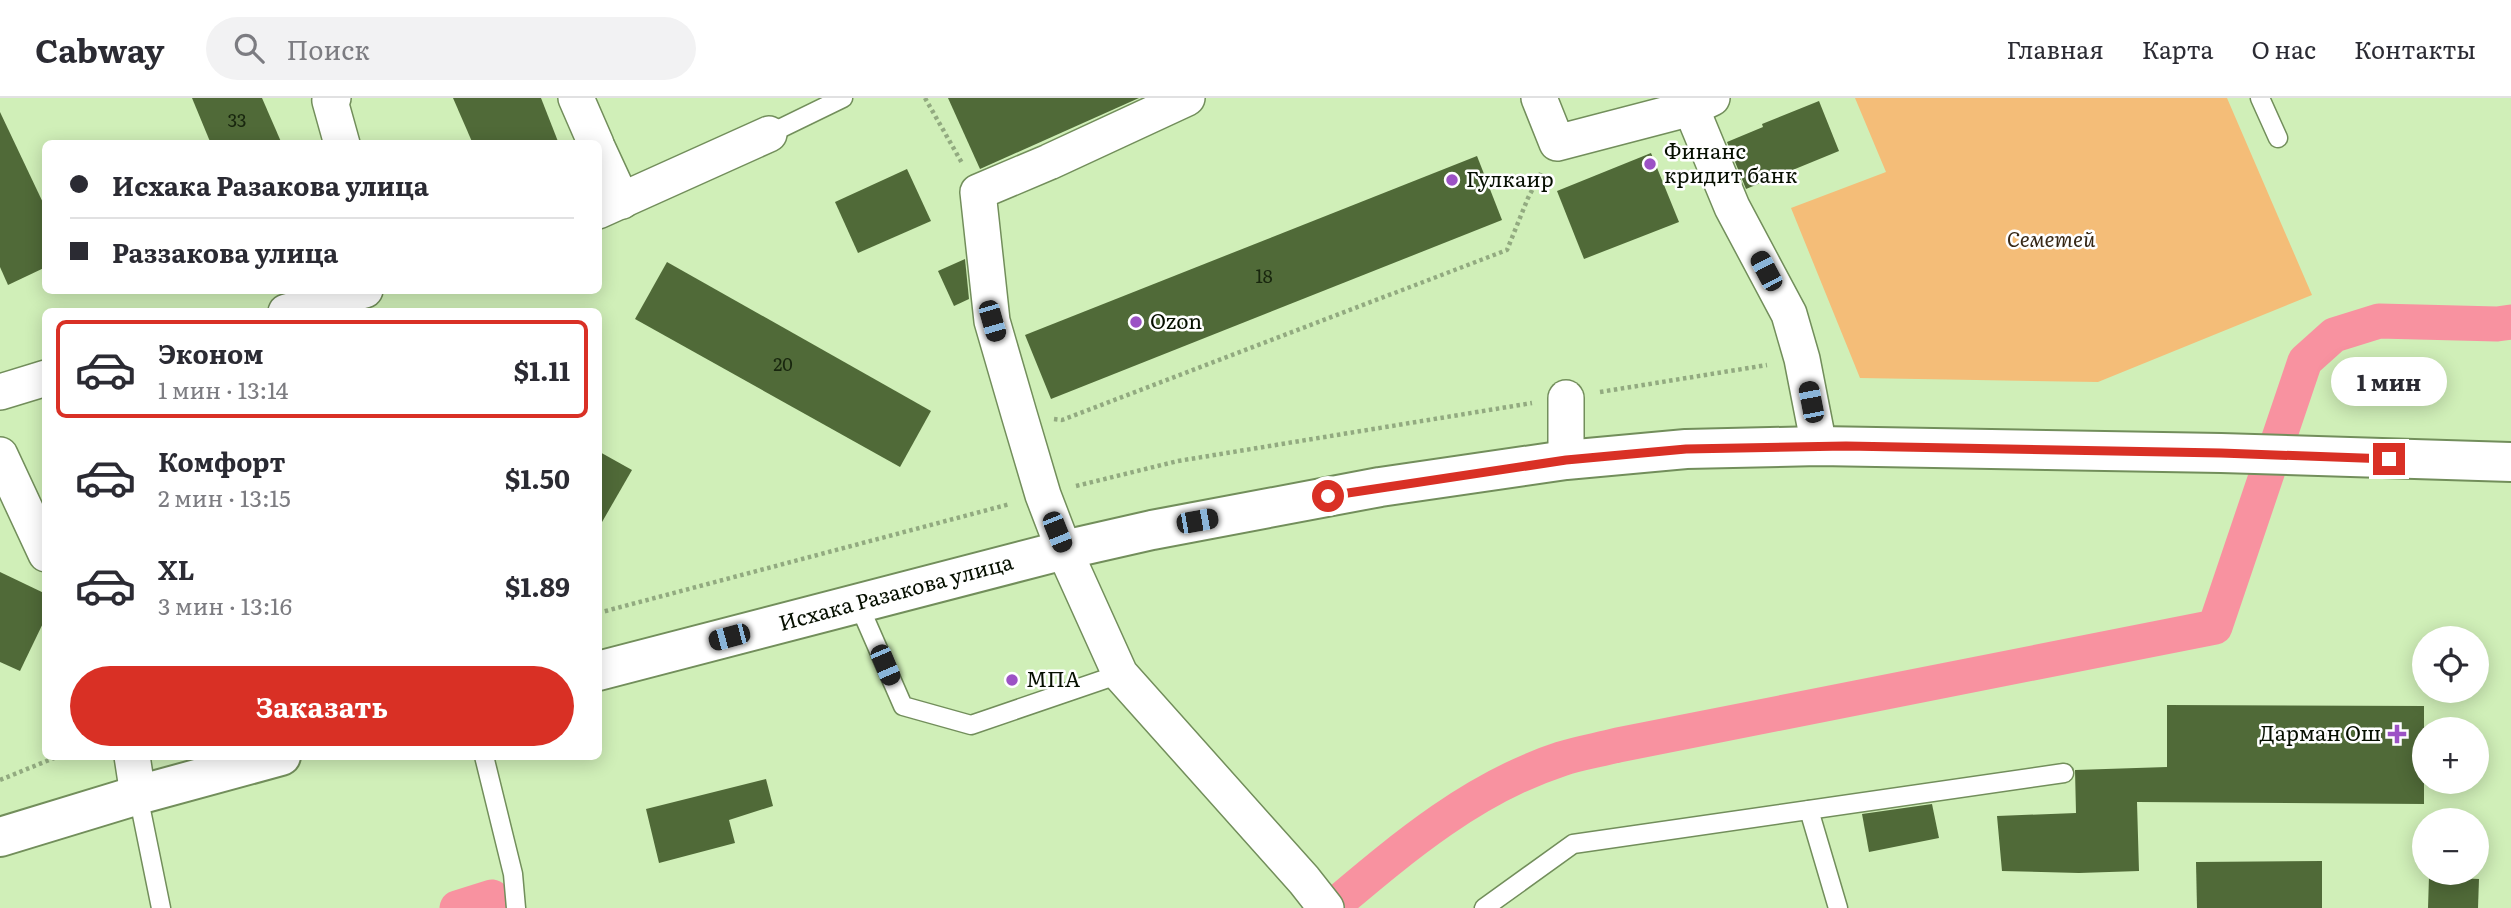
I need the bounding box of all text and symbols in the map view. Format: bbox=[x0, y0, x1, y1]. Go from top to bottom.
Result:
search box bbox=[206, 17, 696, 80]
text: Cabway bbox=[35, 24, 164, 73]
icon: search bbox=[230, 29, 268, 67]
text: Поиск bbox=[286, 29, 370, 68]
text: Главная bbox=[2006, 31, 2104, 66]
text: Карта bbox=[2142, 31, 2214, 66]
text: О нас bbox=[2252, 31, 2316, 66]
text: Контакты bbox=[2354, 31, 2476, 66]
house number: 33 bbox=[228, 106, 246, 133]
place label: Финанс кридит банк bbox=[1664, 134, 1798, 189]
marker: Финанс кридит банк bbox=[1642, 156, 1658, 172]
place label: Гулкаир bbox=[1466, 162, 1554, 193]
text: Исхака Разакова улица bbox=[112, 165, 429, 204]
marker: Гулкаир bbox=[1444, 172, 1460, 188]
park label: Семетей bbox=[2007, 222, 2096, 253]
text: Раззакова улица bbox=[112, 232, 338, 271]
car bbox=[1747, 248, 1786, 294]
house number: 18 bbox=[1255, 262, 1273, 289]
car bbox=[977, 298, 1008, 344]
place label: Ozon bbox=[1150, 304, 1202, 335]
marker: Ozon bbox=[1128, 314, 1144, 330]
text: Эконом bbox=[158, 333, 263, 372]
icon: car bbox=[74, 338, 137, 401]
text: $1.11 bbox=[514, 350, 570, 389]
house number: 20 bbox=[773, 350, 793, 377]
callout: 1 мин bbox=[2331, 358, 2447, 406]
text: 1 мин bbox=[2357, 364, 2421, 398]
text: 1 мин · 13:14 bbox=[158, 372, 288, 406]
car bbox=[1797, 379, 1826, 425]
text: Комфорт bbox=[158, 441, 285, 480]
route end bbox=[2373, 443, 2405, 475]
icon: car bbox=[74, 446, 137, 509]
text: $1.50 bbox=[505, 458, 570, 497]
text: 2 мин · 13:15 bbox=[158, 480, 291, 514]
route start bbox=[1312, 480, 1344, 512]
car bbox=[1175, 507, 1220, 535]
car bbox=[1040, 509, 1075, 555]
street label: Исхака Разакова улица bbox=[775, 544, 1017, 637]
text: XL bbox=[158, 549, 195, 588]
icon: car bbox=[74, 554, 137, 617]
text: $1.89 bbox=[505, 566, 570, 605]
text: 3 мин · 13:16 bbox=[158, 588, 292, 622]
car bbox=[706, 621, 753, 653]
map controls bbox=[2412, 626, 2489, 885]
button: locate bbox=[2412, 626, 2489, 703]
car bbox=[868, 642, 903, 688]
place label: МПА bbox=[1026, 662, 1081, 693]
button: Заказать bbox=[70, 666, 574, 746]
marker: МПА bbox=[1004, 672, 1020, 688]
place label: Дарман Ош bbox=[2260, 716, 2381, 747]
button: + bbox=[2412, 717, 2489, 794]
marker: Дарман Ош bbox=[2387, 724, 2407, 744]
button: − bbox=[2412, 808, 2489, 885]

